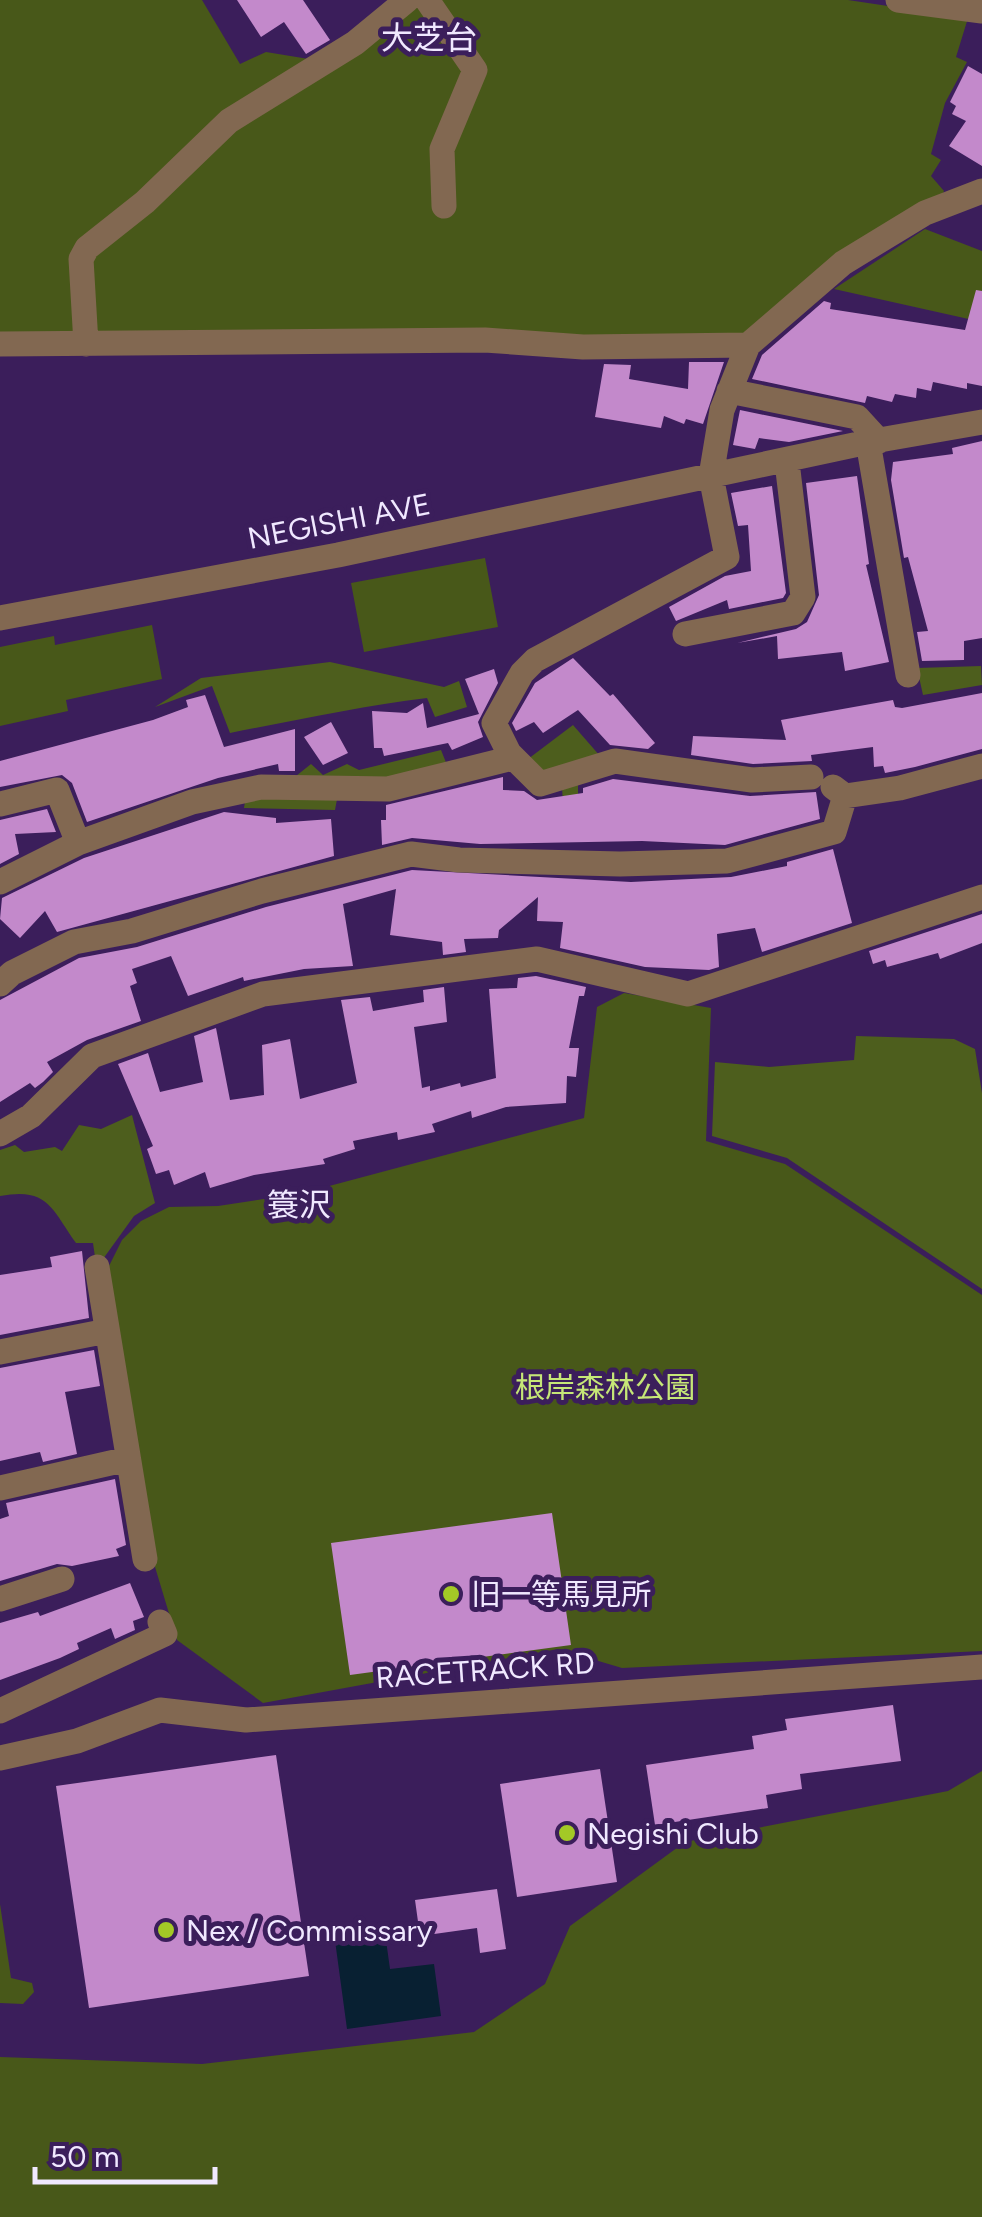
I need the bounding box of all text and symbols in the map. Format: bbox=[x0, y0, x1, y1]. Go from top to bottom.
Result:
district label: 大芝台 bbox=[381, 19, 477, 57]
street label: NEGISHI AVE bbox=[244, 485, 434, 557]
district label: 簑沢 bbox=[267, 1186, 331, 1224]
park label: 根岸森林公園 bbox=[515, 1369, 695, 1406]
place label: 旧一等馬見所 bbox=[471, 1576, 651, 1613]
marker: 旧一等馬見所 bbox=[440, 1583, 462, 1605]
street label: RACETRACK RD bbox=[374, 1644, 596, 1696]
place label: Negishi Club bbox=[587, 1815, 759, 1852]
marker: Negishi Club bbox=[556, 1822, 578, 1844]
place label: Nex / Commissary bbox=[186, 1912, 433, 1949]
marker: Nex / Commissary bbox=[155, 1919, 177, 1941]
scale bar bbox=[35, 2122, 215, 2184]
text: 50 m bbox=[50, 2138, 119, 2175]

